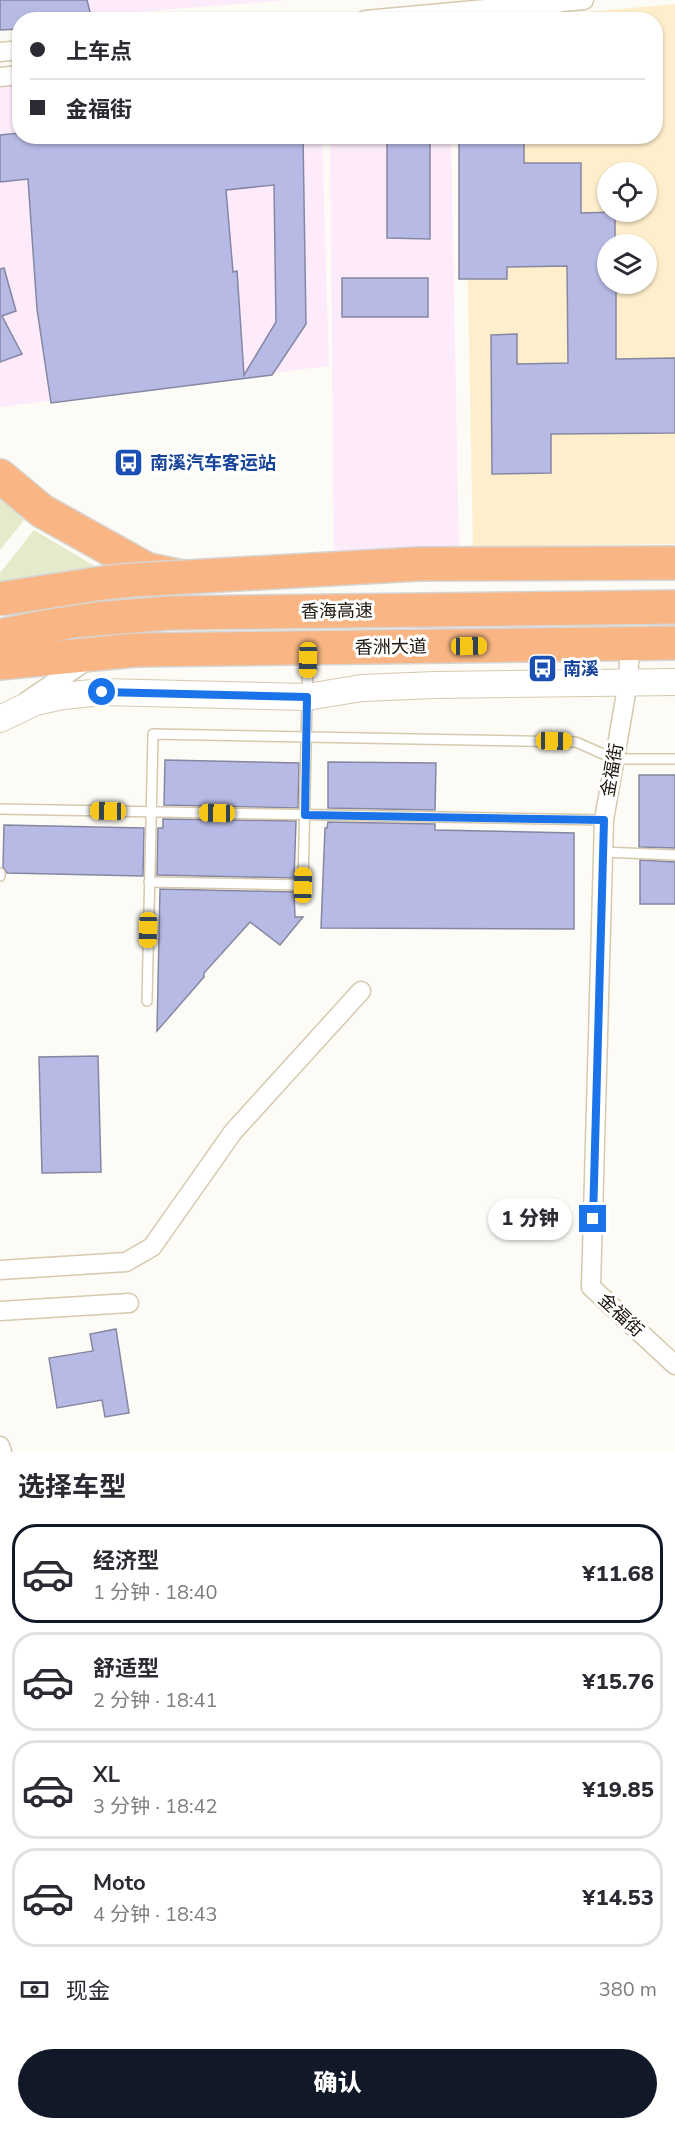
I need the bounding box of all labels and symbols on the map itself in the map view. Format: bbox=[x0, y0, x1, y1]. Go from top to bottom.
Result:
bus stop icon: 南溪汽车客运站 bbox=[113, 447, 145, 479]
place label: 南溪汽车客运站 bbox=[150, 451, 276, 475]
street label: 香海高速 bbox=[301, 598, 373, 624]
street label: 香洲大道 bbox=[355, 634, 427, 660]
car bbox=[451, 637, 487, 655]
car bbox=[299, 642, 317, 678]
bus stop icon: 南溪 bbox=[526, 653, 558, 685]
place label: 南溪 bbox=[563, 657, 599, 681]
route start bbox=[88, 678, 115, 705]
car bbox=[536, 732, 572, 750]
street label: 金福街 bbox=[595, 741, 629, 799]
car bbox=[90, 802, 126, 820]
car bbox=[199, 804, 235, 822]
car bbox=[294, 867, 312, 903]
car bbox=[139, 912, 157, 948]
callout: 1 分钟 bbox=[488, 1198, 572, 1240]
route end bbox=[579, 1205, 606, 1232]
street label: 金福街 bbox=[593, 1288, 649, 1342]

